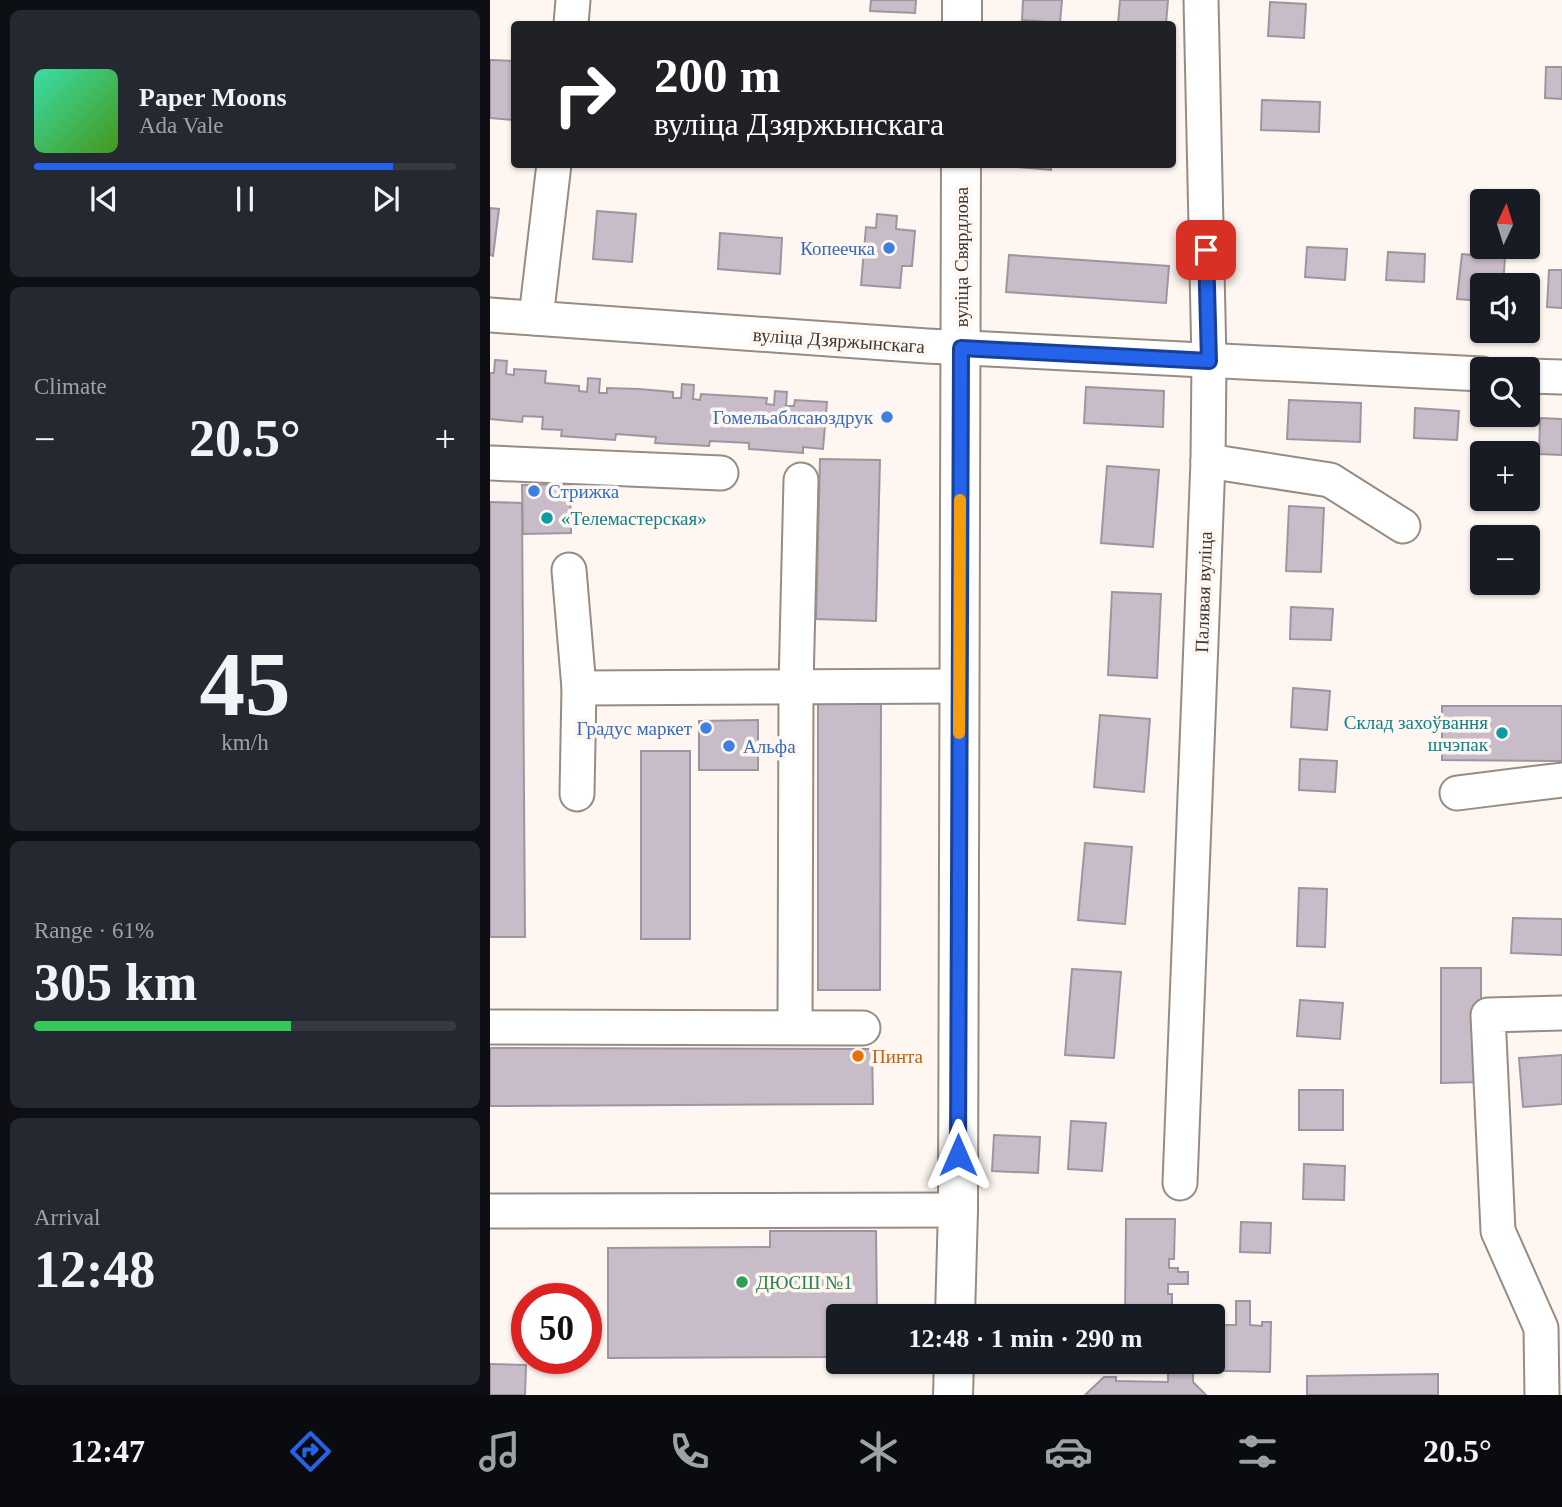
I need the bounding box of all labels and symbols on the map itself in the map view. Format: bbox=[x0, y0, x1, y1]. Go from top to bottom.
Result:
street label: вуліца Свярдлова bbox=[951, 186, 972, 327]
north arrow bbox=[1470, 189, 1540, 259]
pin bbox=[1176, 220, 1236, 280]
place label: Копеечка bbox=[800, 238, 876, 259]
marker: Копеечка bbox=[881, 240, 897, 256]
street label: вуліца Дзяржынскага bbox=[752, 324, 926, 357]
place label: Гомельаблсаюздрук bbox=[713, 407, 874, 428]
marker: Гомельаблсаюздрук bbox=[879, 409, 895, 425]
place label: Стрижка bbox=[548, 481, 620, 502]
marker: Стрижка bbox=[526, 483, 542, 499]
place label: «Телемастерская» bbox=[561, 508, 707, 529]
marker: «Телемастерская» bbox=[539, 510, 555, 526]
street label: Палявая вуліца bbox=[1191, 530, 1216, 653]
place label: Склад захоўвання шчэпак bbox=[1344, 712, 1489, 755]
place label: Градус маркет bbox=[577, 718, 693, 739]
marker: Градус маркет bbox=[698, 720, 714, 736]
marker: Склад захоўвання шчэпак bbox=[1494, 725, 1510, 741]
place label: Альфа bbox=[743, 736, 796, 757]
marker: Альфа bbox=[721, 738, 737, 754]
place label: Пинта bbox=[872, 1046, 924, 1067]
marker: Пинта bbox=[850, 1048, 866, 1064]
position arrow bbox=[921, 1118, 995, 1192]
place label: ДЮСШ №1 bbox=[756, 1272, 853, 1293]
marker: ДЮСШ №1 bbox=[734, 1274, 750, 1290]
speed limit sign: 50 bbox=[511, 1283, 602, 1374]

